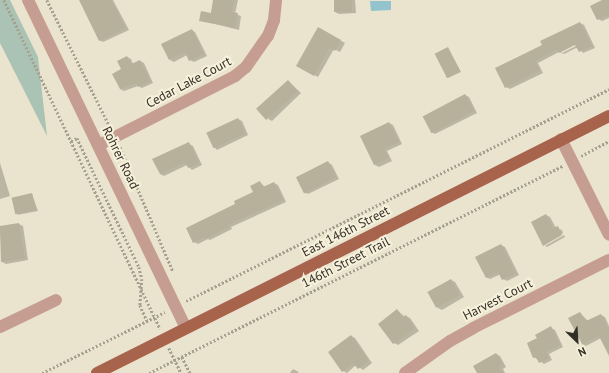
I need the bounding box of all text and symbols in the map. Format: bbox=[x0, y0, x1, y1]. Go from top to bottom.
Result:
street label: Cedar Lake Court bbox=[144, 54, 234, 112]
street label: Rohrer Road bbox=[98, 124, 142, 192]
street label: East 146th Street bbox=[300, 203, 392, 261]
street label: 146th Street Trail bbox=[299, 234, 393, 292]
street label: Harvest Court bbox=[461, 276, 535, 324]
north arrow bbox=[557, 321, 597, 361]
text: N bbox=[576, 344, 588, 360]

